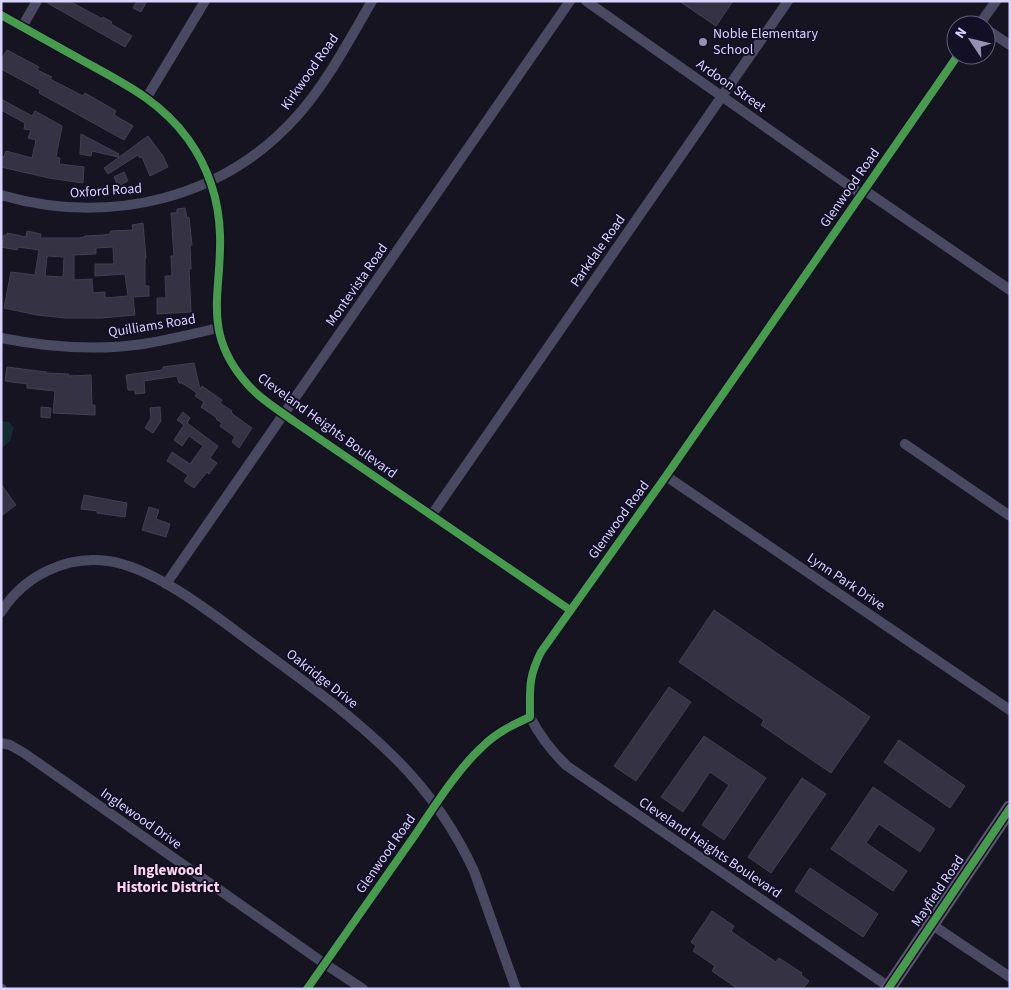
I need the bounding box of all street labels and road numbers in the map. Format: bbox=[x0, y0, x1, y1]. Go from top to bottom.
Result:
street label: Kirkwood Road bbox=[276, 30, 344, 114]
street label: Ardoon Street bbox=[692, 55, 770, 118]
street label: Glenwood Road bbox=[815, 144, 885, 232]
street label: Oxford Road bbox=[69, 179, 143, 203]
street label: Parkdale Road bbox=[566, 211, 630, 291]
street label: Montevista Road bbox=[321, 240, 393, 330]
street label: Quilliams Road bbox=[107, 309, 197, 343]
street label: Cleveland Heights Boulevard bbox=[253, 368, 401, 484]
street label: Glenwood Road bbox=[584, 477, 654, 563]
street label: Lynn Park Drive bbox=[803, 548, 889, 616]
street label: Oakridge Drive bbox=[282, 645, 362, 713]
street label: Inglewood Drive bbox=[96, 784, 186, 854]
street label: Cleveland Heights Boulevard bbox=[635, 793, 785, 903]
street label: Glenwood Road bbox=[351, 810, 421, 898]
street label: Mayfield Road bbox=[907, 851, 969, 931]

